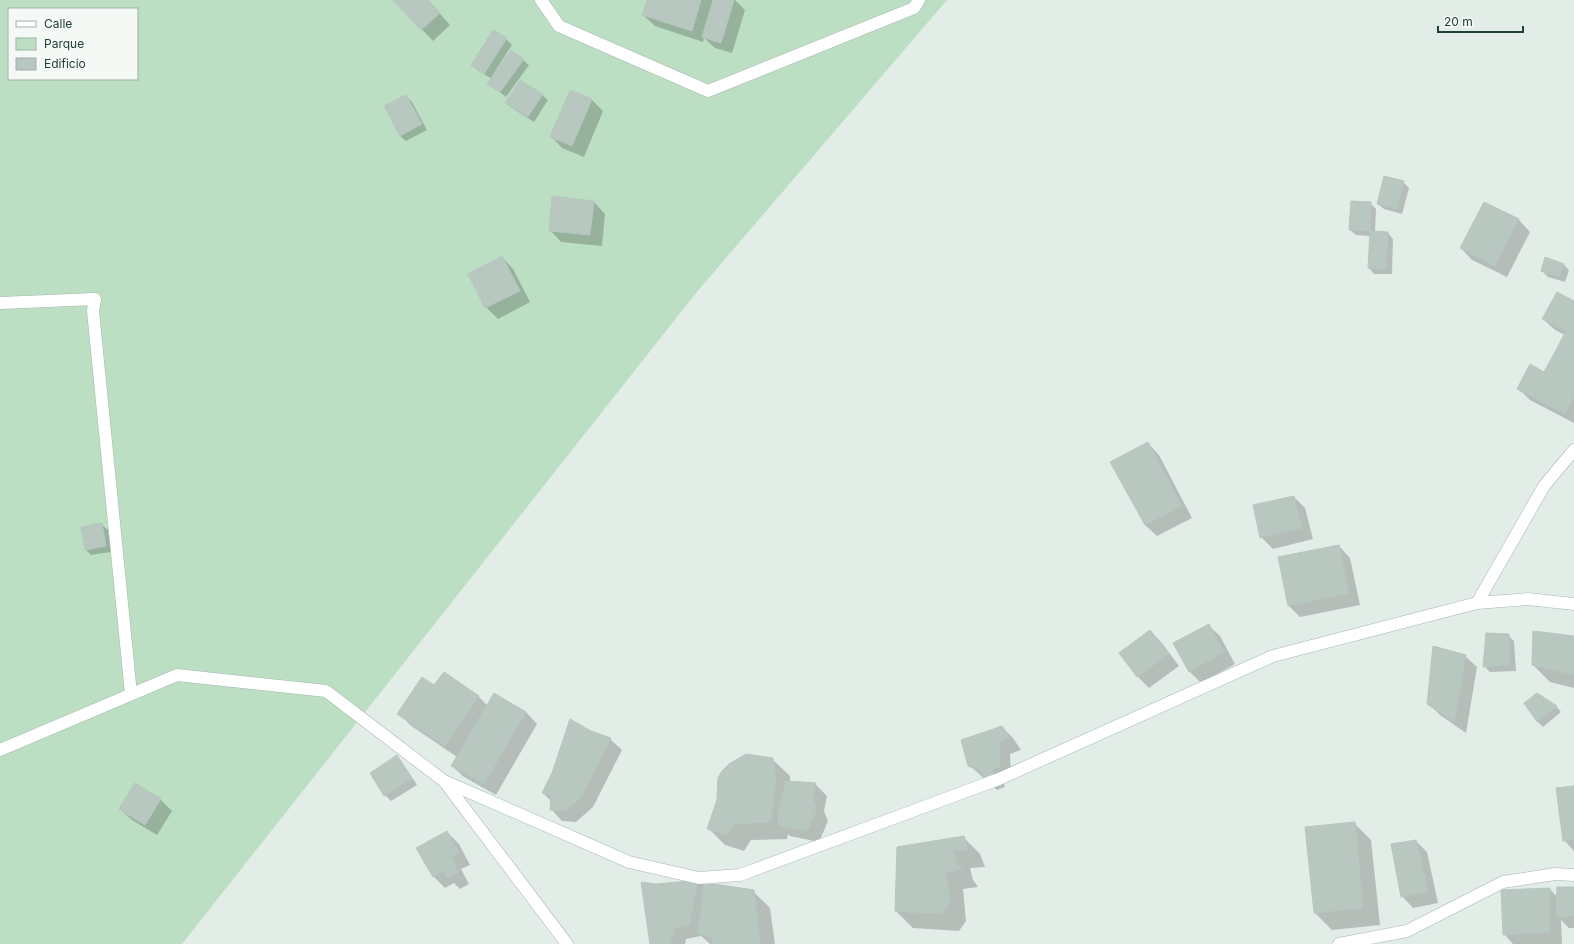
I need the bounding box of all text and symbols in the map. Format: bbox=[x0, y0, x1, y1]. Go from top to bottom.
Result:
legend bbox=[8, 8, 138, 80]
scale bar bbox=[1438, 8, 1523, 34]
text: 20 m bbox=[1444, 14, 1473, 29]
text: Calle bbox=[44, 16, 72, 31]
text: Parque bbox=[44, 36, 84, 51]
text: Edificio bbox=[44, 56, 86, 71]

